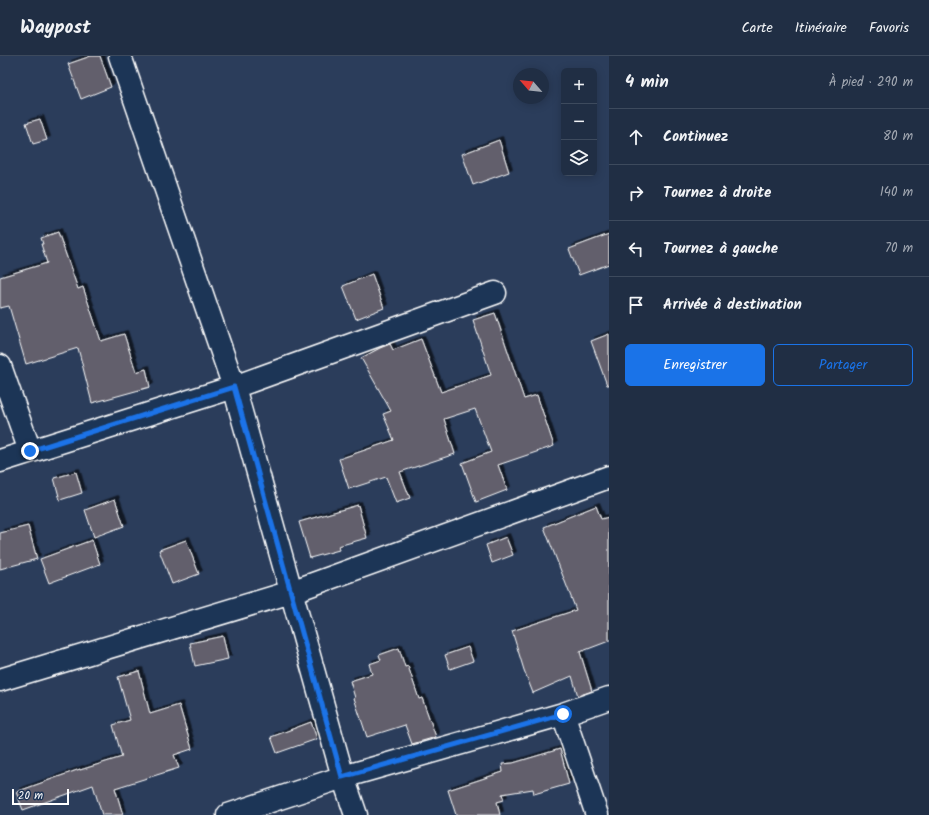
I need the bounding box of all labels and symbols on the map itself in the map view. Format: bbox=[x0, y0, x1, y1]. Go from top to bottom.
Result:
north arrow bbox=[513, 68, 549, 104]
route end bbox=[21, 442, 39, 460]
route start bbox=[554, 705, 572, 723]
scale bar bbox=[12, 787, 69, 806]

